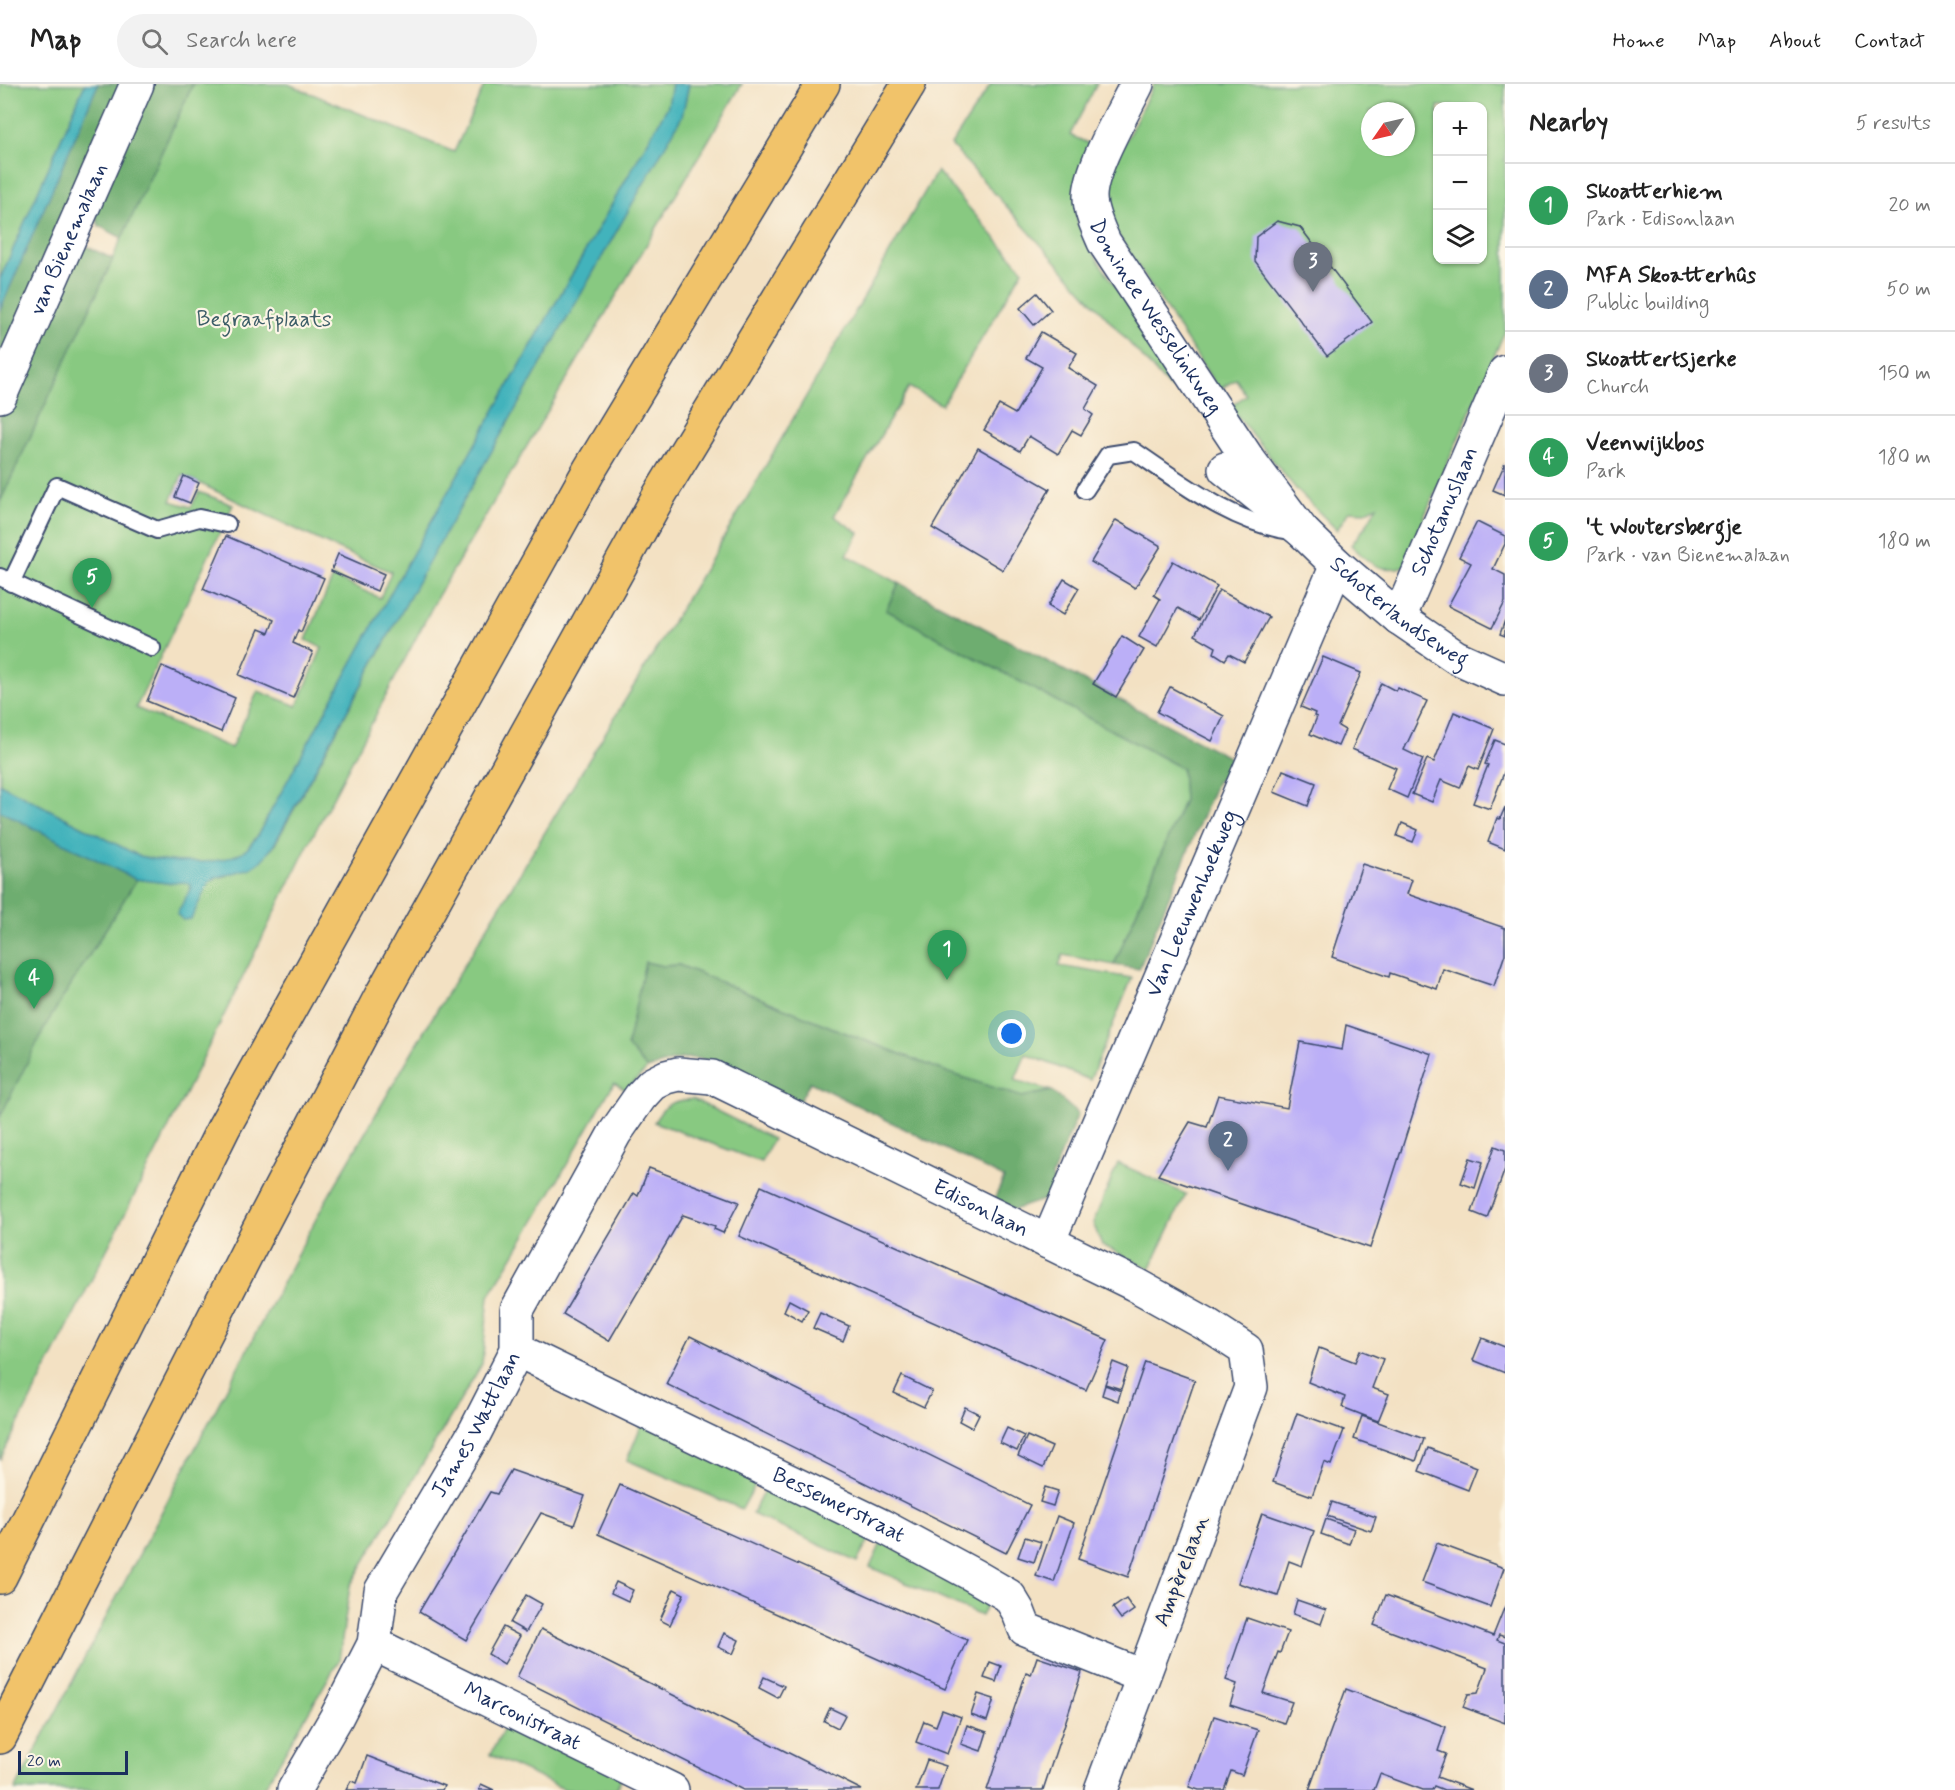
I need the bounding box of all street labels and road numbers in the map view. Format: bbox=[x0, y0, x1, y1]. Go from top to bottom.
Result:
street label: van Bienemalaan bbox=[23, 159, 114, 320]
street label: Dominee Wesselinkweg bbox=[1082, 215, 1229, 421]
street label: Schotanuslaan bbox=[1405, 442, 1485, 580]
street label: Schoterlandseweg bbox=[1324, 551, 1473, 677]
street label: Van Leeuwenhoekweg bbox=[1140, 806, 1248, 1001]
street label: Edisonlaan bbox=[928, 1173, 1033, 1244]
street label: James Wattlaan bbox=[425, 1347, 528, 1503]
street label: Bessemerstraat bbox=[768, 1461, 910, 1550]
street label: Ampèrelaan bbox=[1148, 1511, 1216, 1631]
street label: Marconistraat bbox=[459, 1676, 586, 1757]

